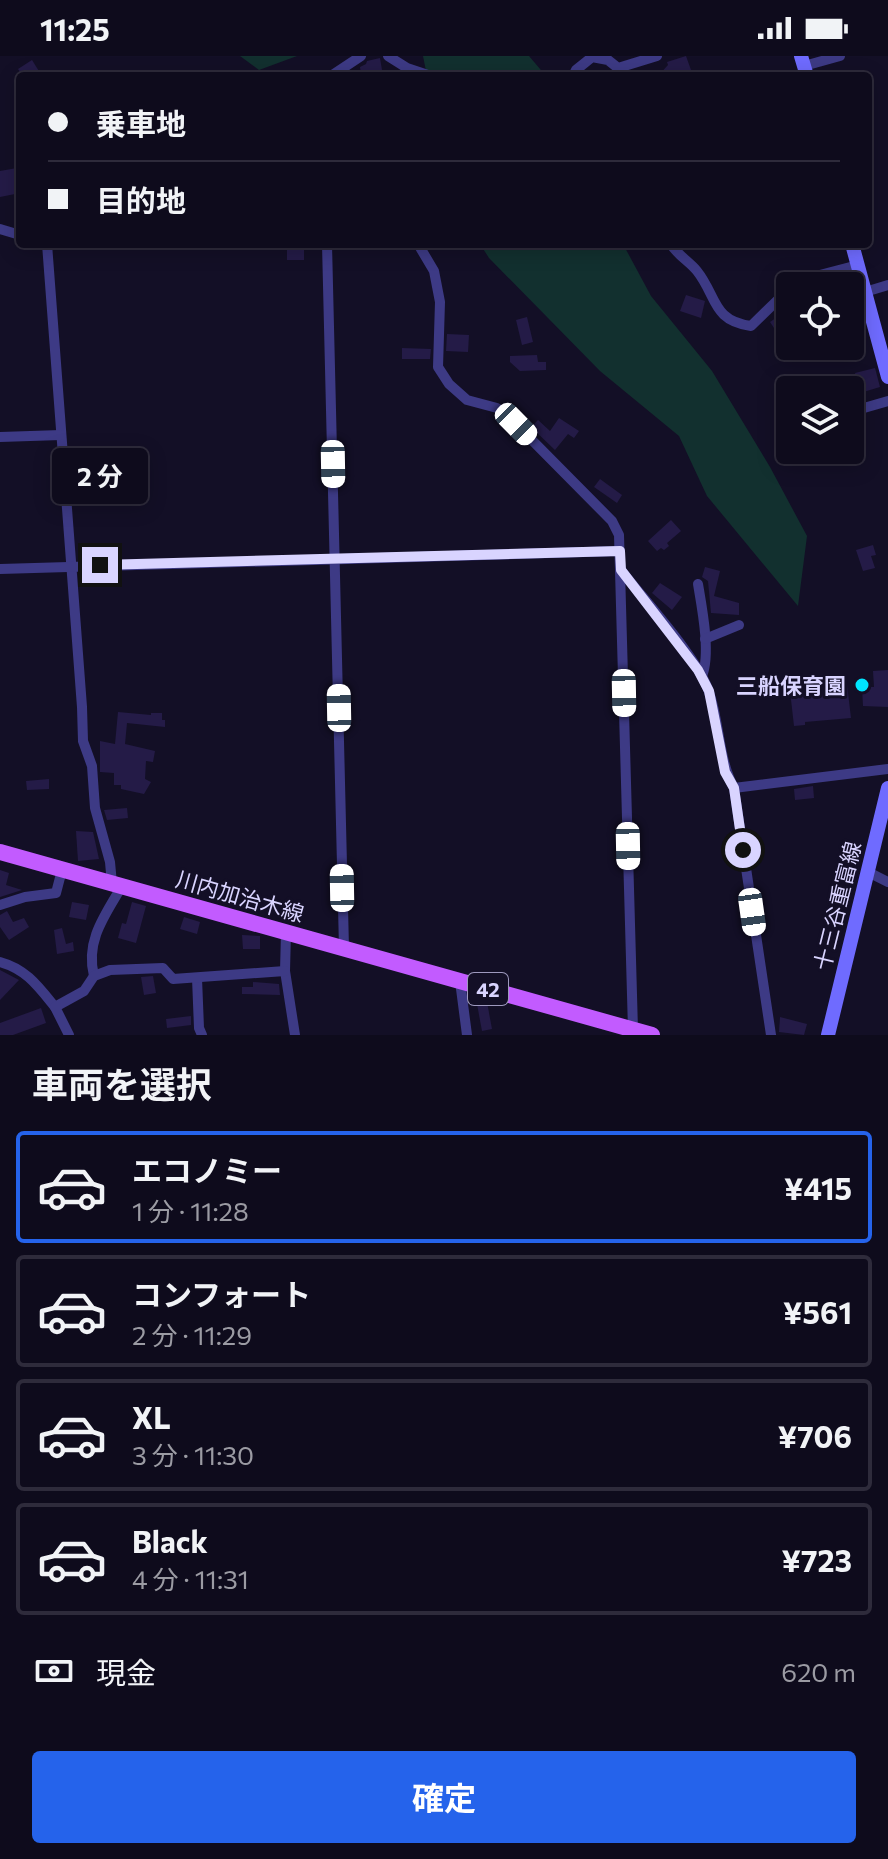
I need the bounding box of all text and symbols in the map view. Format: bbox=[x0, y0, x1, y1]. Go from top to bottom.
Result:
text: 11:25 bbox=[40, 10, 110, 47]
text: 乗車地 bbox=[96, 104, 186, 141]
text: 目的地 bbox=[96, 181, 186, 218]
map controls bbox=[776, 272, 864, 464]
button: locate bbox=[776, 272, 864, 360]
button: layers bbox=[776, 376, 864, 464]
car bbox=[491, 399, 541, 449]
car bbox=[321, 440, 345, 488]
callout: 2 分 bbox=[52, 449, 148, 505]
text: 2 分 bbox=[77, 460, 123, 491]
route end bbox=[82, 547, 118, 583]
car bbox=[612, 669, 636, 717]
place label: 三船保育園 bbox=[736, 672, 846, 699]
marker: 三船保育園 bbox=[853, 676, 871, 694]
car bbox=[327, 684, 351, 732]
car bbox=[616, 822, 640, 870]
route start bbox=[725, 832, 761, 868]
street label: 十三谷重富線 bbox=[808, 839, 866, 973]
car bbox=[330, 864, 354, 912]
street label: 川内加治木線 bbox=[173, 865, 307, 927]
car bbox=[737, 887, 767, 937]
road number: 42 bbox=[468, 973, 508, 1005]
text: 車両を選択 bbox=[32, 1061, 212, 1105]
icon: car bbox=[36, 1151, 108, 1223]
text: エコノミー bbox=[132, 1151, 282, 1188]
text: ¥415 bbox=[784, 1169, 852, 1206]
text: 1 分 · 11:28 bbox=[132, 1195, 249, 1226]
icon: car bbox=[36, 1275, 108, 1347]
text: コンフォート bbox=[132, 1275, 311, 1312]
text: ¥561 bbox=[783, 1293, 852, 1330]
text: 2 分 · 11:29 bbox=[132, 1319, 252, 1350]
text: XL bbox=[132, 1398, 171, 1435]
icon: car bbox=[36, 1399, 108, 1471]
text: ¥706 bbox=[778, 1417, 852, 1454]
text: 3 分 · 11:30 bbox=[132, 1439, 254, 1470]
text: Black bbox=[132, 1522, 208, 1559]
icon: car bbox=[36, 1523, 108, 1595]
text: ¥723 bbox=[781, 1541, 852, 1578]
text: 4 分 · 11:31 bbox=[132, 1563, 249, 1594]
icon: cash bbox=[32, 1649, 76, 1693]
text: 現金 bbox=[96, 1653, 156, 1690]
text: 620 m bbox=[781, 1656, 856, 1687]
button: 確定 bbox=[32, 1751, 856, 1843]

